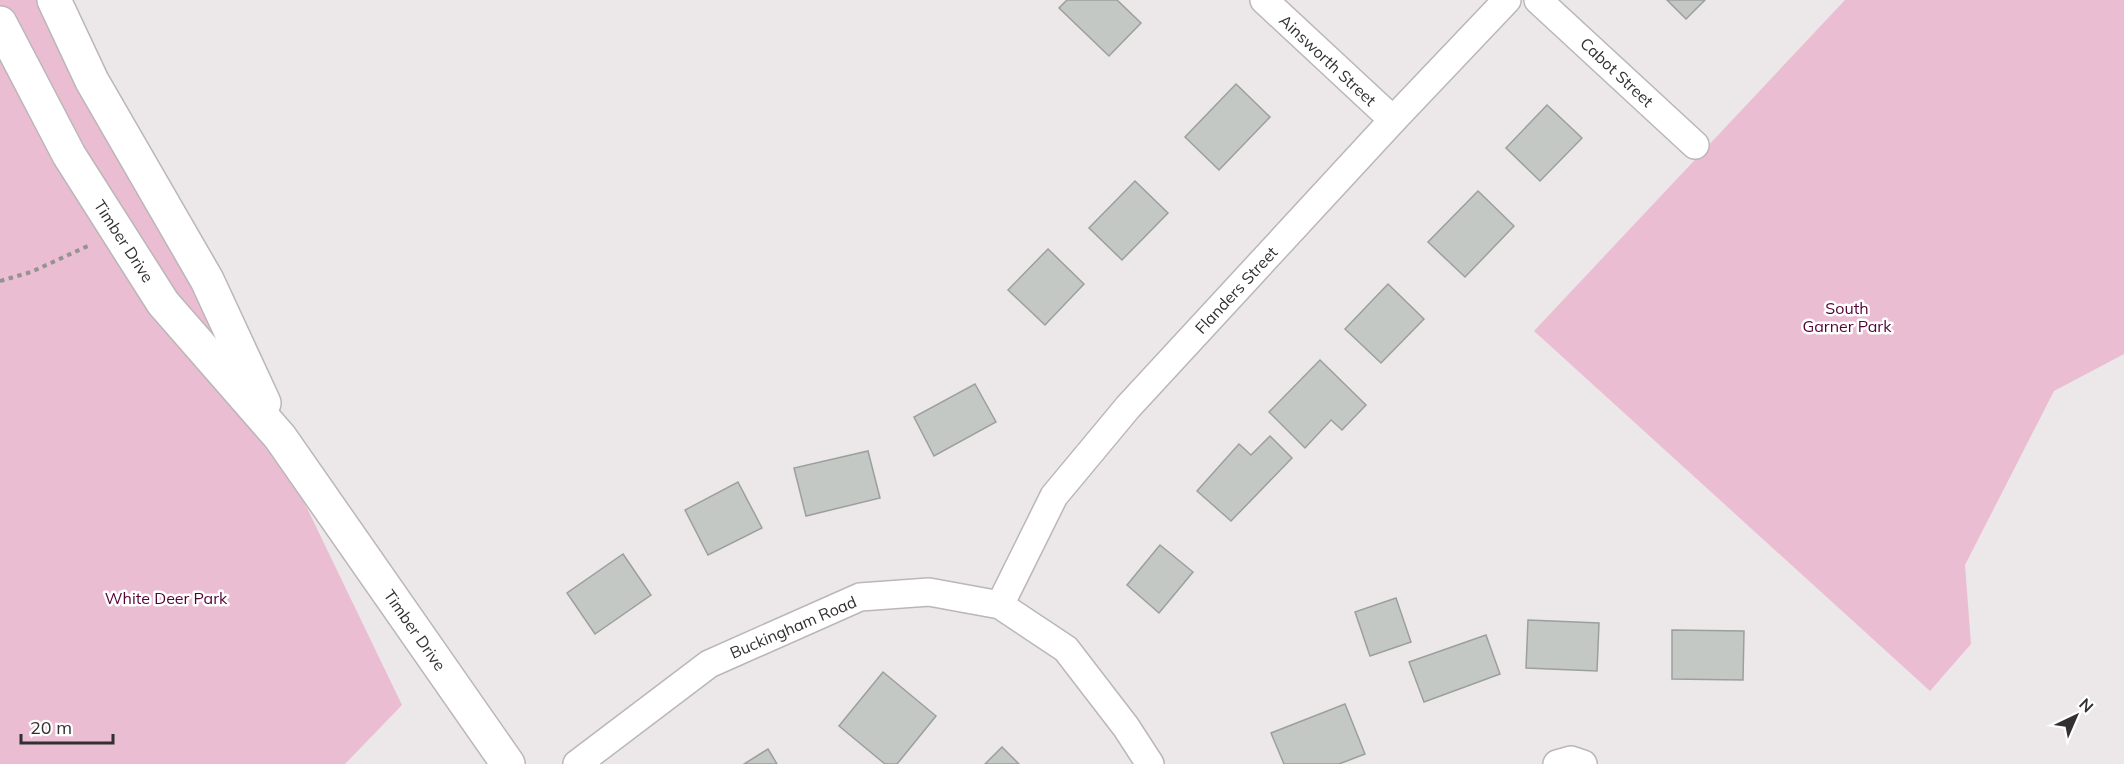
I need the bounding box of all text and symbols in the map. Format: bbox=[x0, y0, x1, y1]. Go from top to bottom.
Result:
street label: Ainsworth Street bbox=[1275, 10, 1381, 110]
street label: Cabot Street bbox=[1576, 33, 1658, 111]
street label: Timber Drive bbox=[90, 196, 158, 286]
street label: Flanders Street bbox=[1190, 242, 1282, 338]
park label: South Garner Park bbox=[1803, 298, 1892, 336]
street label: Timber Drive bbox=[380, 586, 450, 674]
park label: White Deer Park bbox=[105, 588, 228, 608]
street label: Buckingham Road bbox=[727, 591, 859, 663]
north arrow bbox=[2046, 686, 2106, 746]
text: N bbox=[2075, 694, 2098, 717]
scale bar bbox=[21, 707, 112, 745]
text: 20 m bbox=[30, 716, 72, 739]

